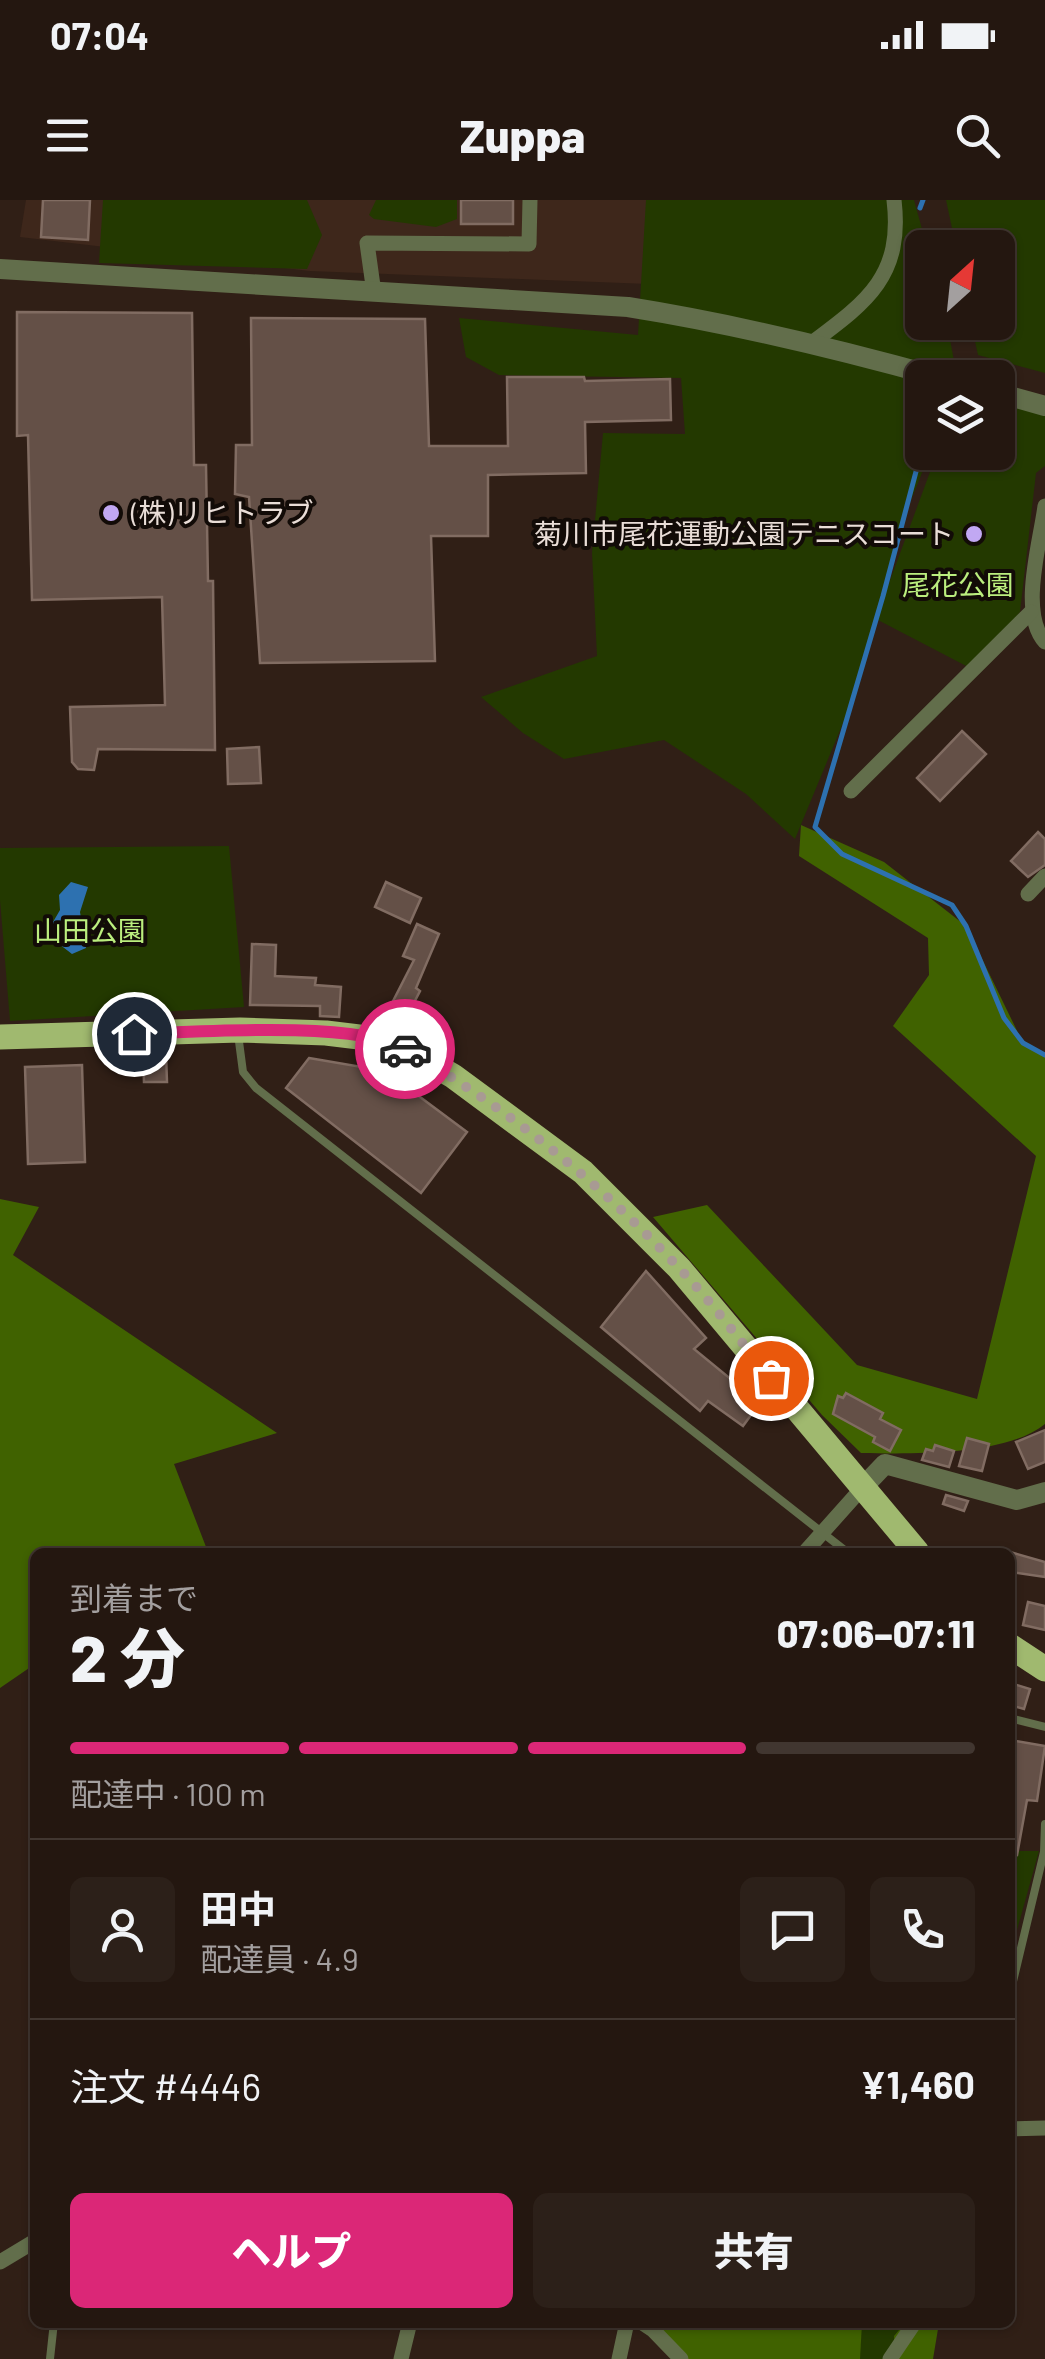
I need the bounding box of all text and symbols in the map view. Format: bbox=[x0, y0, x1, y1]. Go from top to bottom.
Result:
text: 07:04 bbox=[50, 12, 149, 58]
icon: menu bbox=[40, 108, 95, 163]
text: Zuppa bbox=[460, 108, 585, 162]
icon: search bbox=[950, 108, 1005, 163]
north arrow bbox=[905, 230, 1015, 340]
map controls bbox=[905, 230, 1015, 470]
button: layers bbox=[905, 360, 1015, 470]
place label: (株)リヒトラブ bbox=[130, 495, 314, 529]
marker: (株)リヒトラブ bbox=[100, 502, 122, 524]
place label: 菊川市尾花運動公園テニスコート bbox=[534, 516, 954, 550]
marker: 菊川市尾花運動公園テニスコート bbox=[963, 523, 985, 545]
park label: 尾花公園 bbox=[902, 567, 1014, 601]
park label: 山田公園 bbox=[34, 913, 146, 947]
pin bbox=[92, 992, 177, 1077]
courier bbox=[355, 999, 455, 1099]
icon: home bbox=[107, 1007, 162, 1062]
icon: car bbox=[378, 1022, 433, 1077]
pin bbox=[729, 1336, 814, 1421]
icon: bag bbox=[744, 1351, 799, 1406]
text: 到着まで bbox=[70, 1578, 198, 1616]
text: 07:06–07:11 bbox=[777, 1610, 975, 1656]
text: 2 分 bbox=[70, 1617, 185, 1695]
text: 配達中 · 100 m bbox=[70, 1774, 266, 1812]
button: person bbox=[70, 1877, 175, 1982]
button: chat bbox=[740, 1877, 845, 1982]
button: phone bbox=[870, 1877, 975, 1982]
text: 田中 bbox=[200, 1885, 276, 1931]
text: 配達員 · 4.9 bbox=[200, 1939, 359, 1977]
text: ¥1,460 bbox=[860, 2061, 975, 2107]
text: 注文 #4446 bbox=[70, 2063, 261, 2109]
button: ヘルプ bbox=[70, 2193, 513, 2308]
button: 共有 bbox=[533, 2193, 975, 2308]

